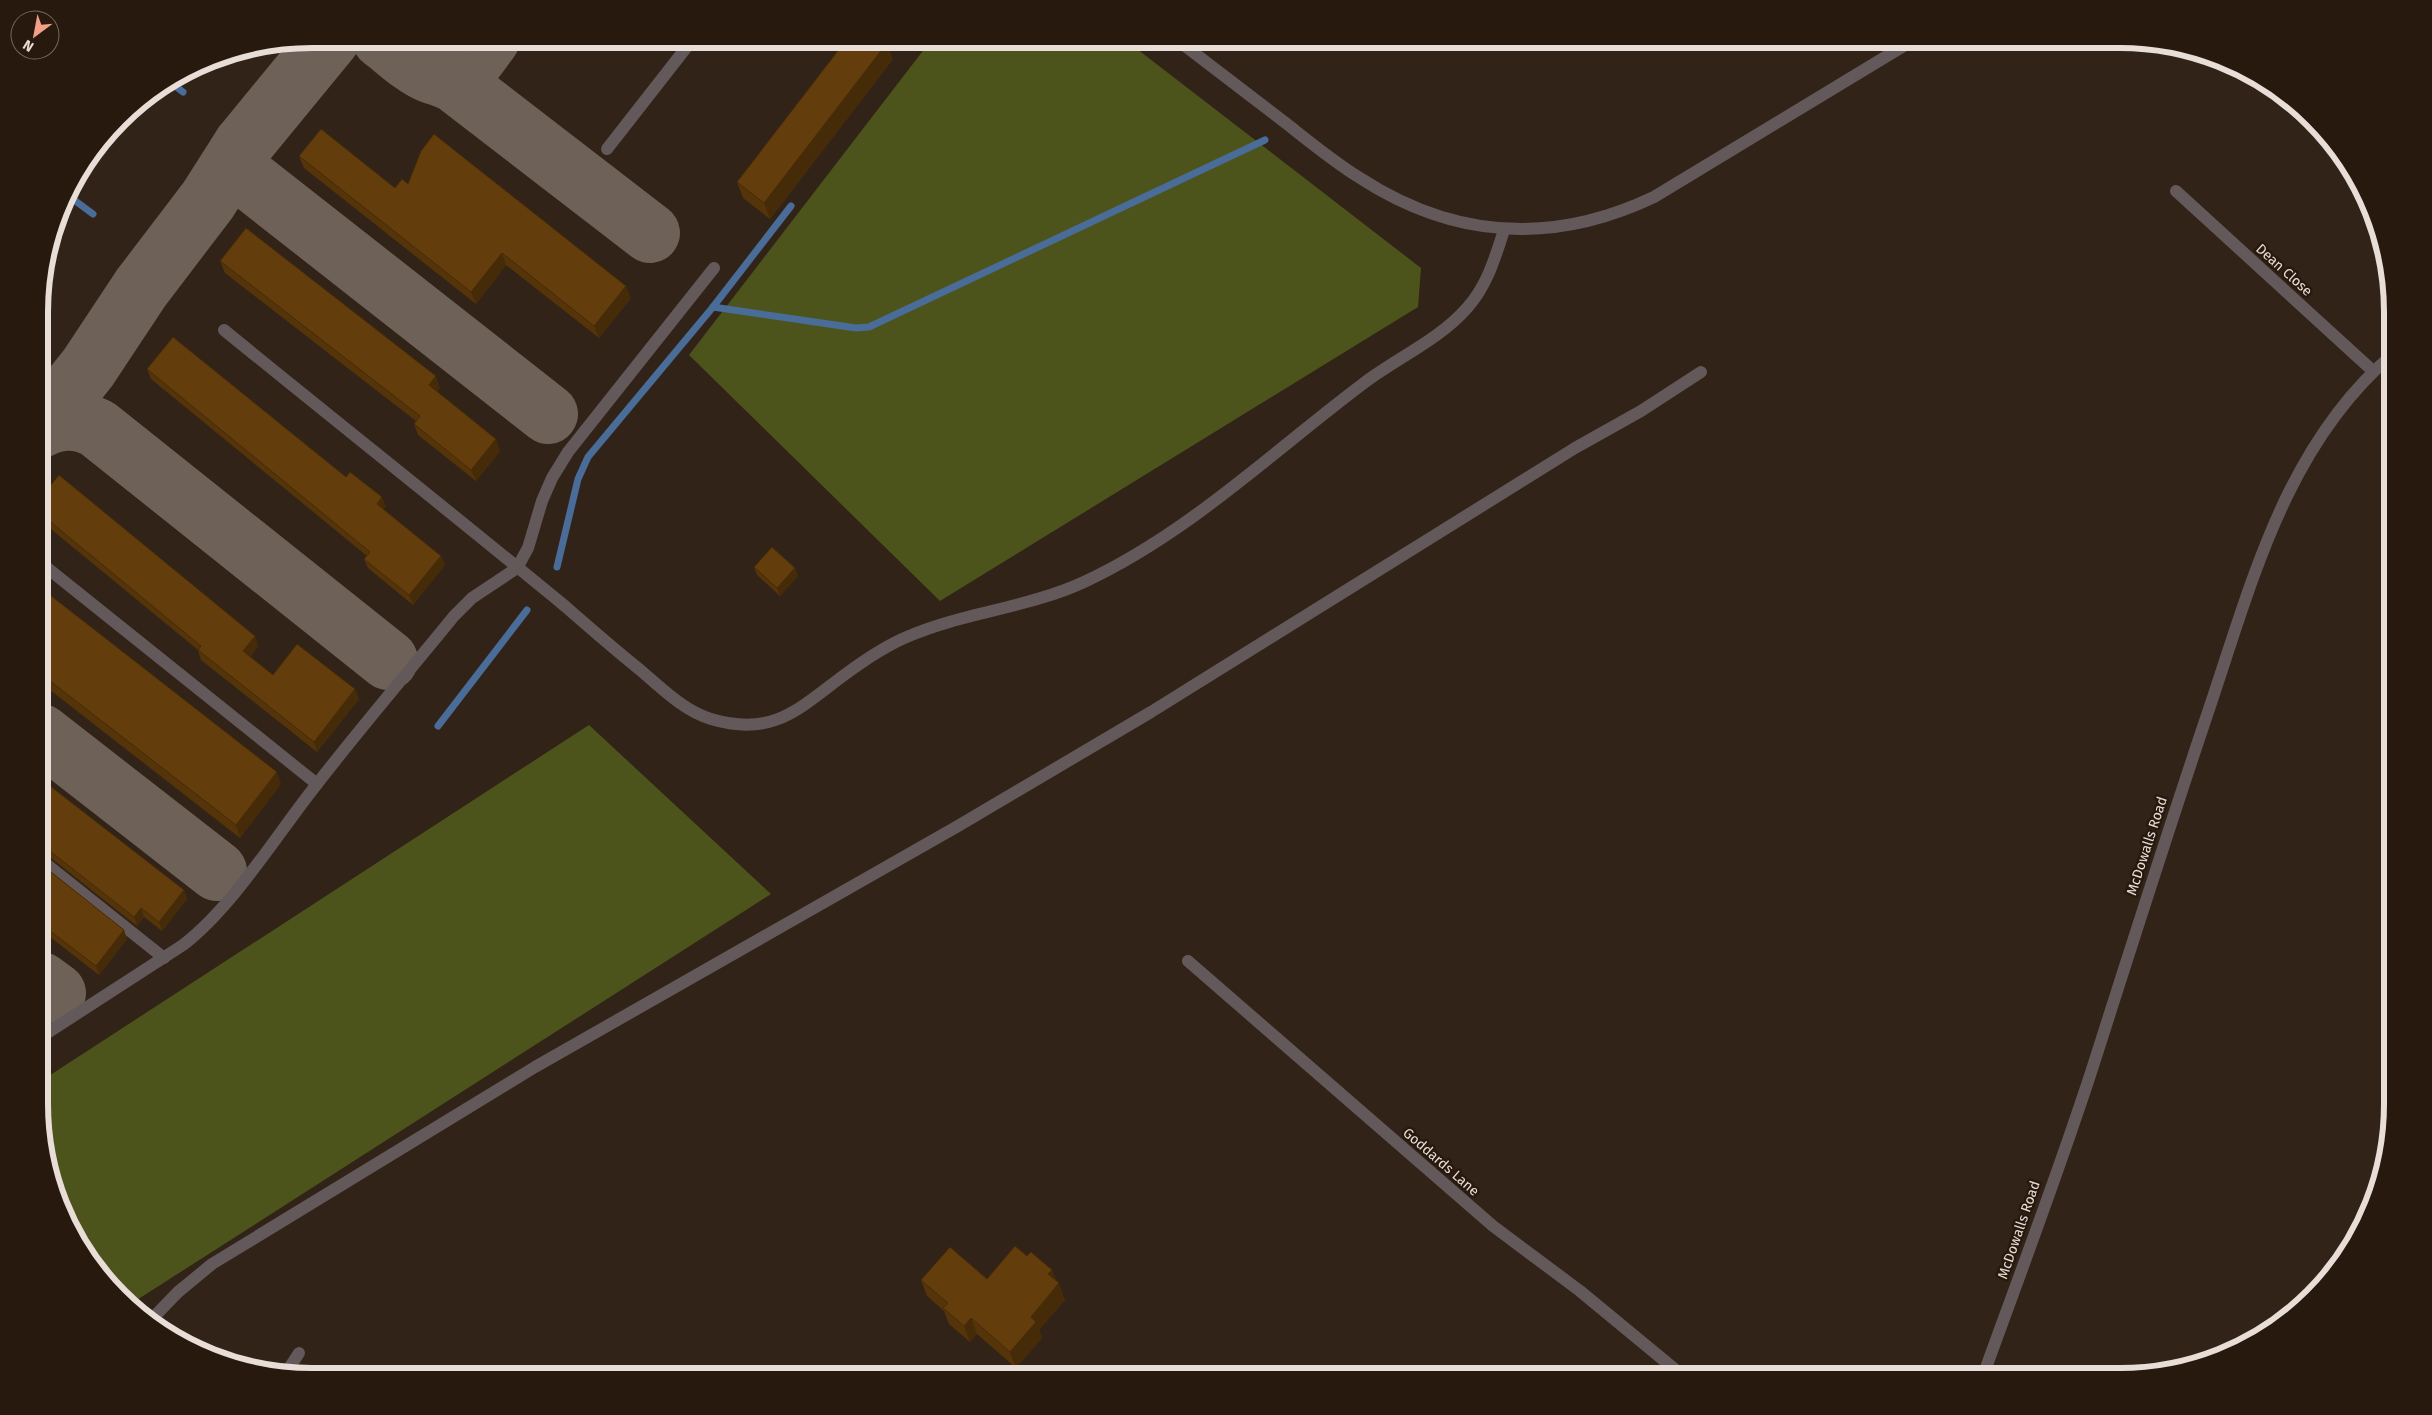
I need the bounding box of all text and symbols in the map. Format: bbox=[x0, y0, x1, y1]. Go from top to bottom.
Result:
north arrow bbox=[10, 10, 60, 60]
text: N bbox=[20, 36, 37, 55]
street label: Dean Close bbox=[2252, 240, 2316, 300]
street label: McDowalls Road bbox=[2123, 794, 2171, 898]
street label: Goddards Lane bbox=[1399, 1124, 1483, 1200]
street label: McDowalls Road bbox=[1994, 1179, 2044, 1281]

